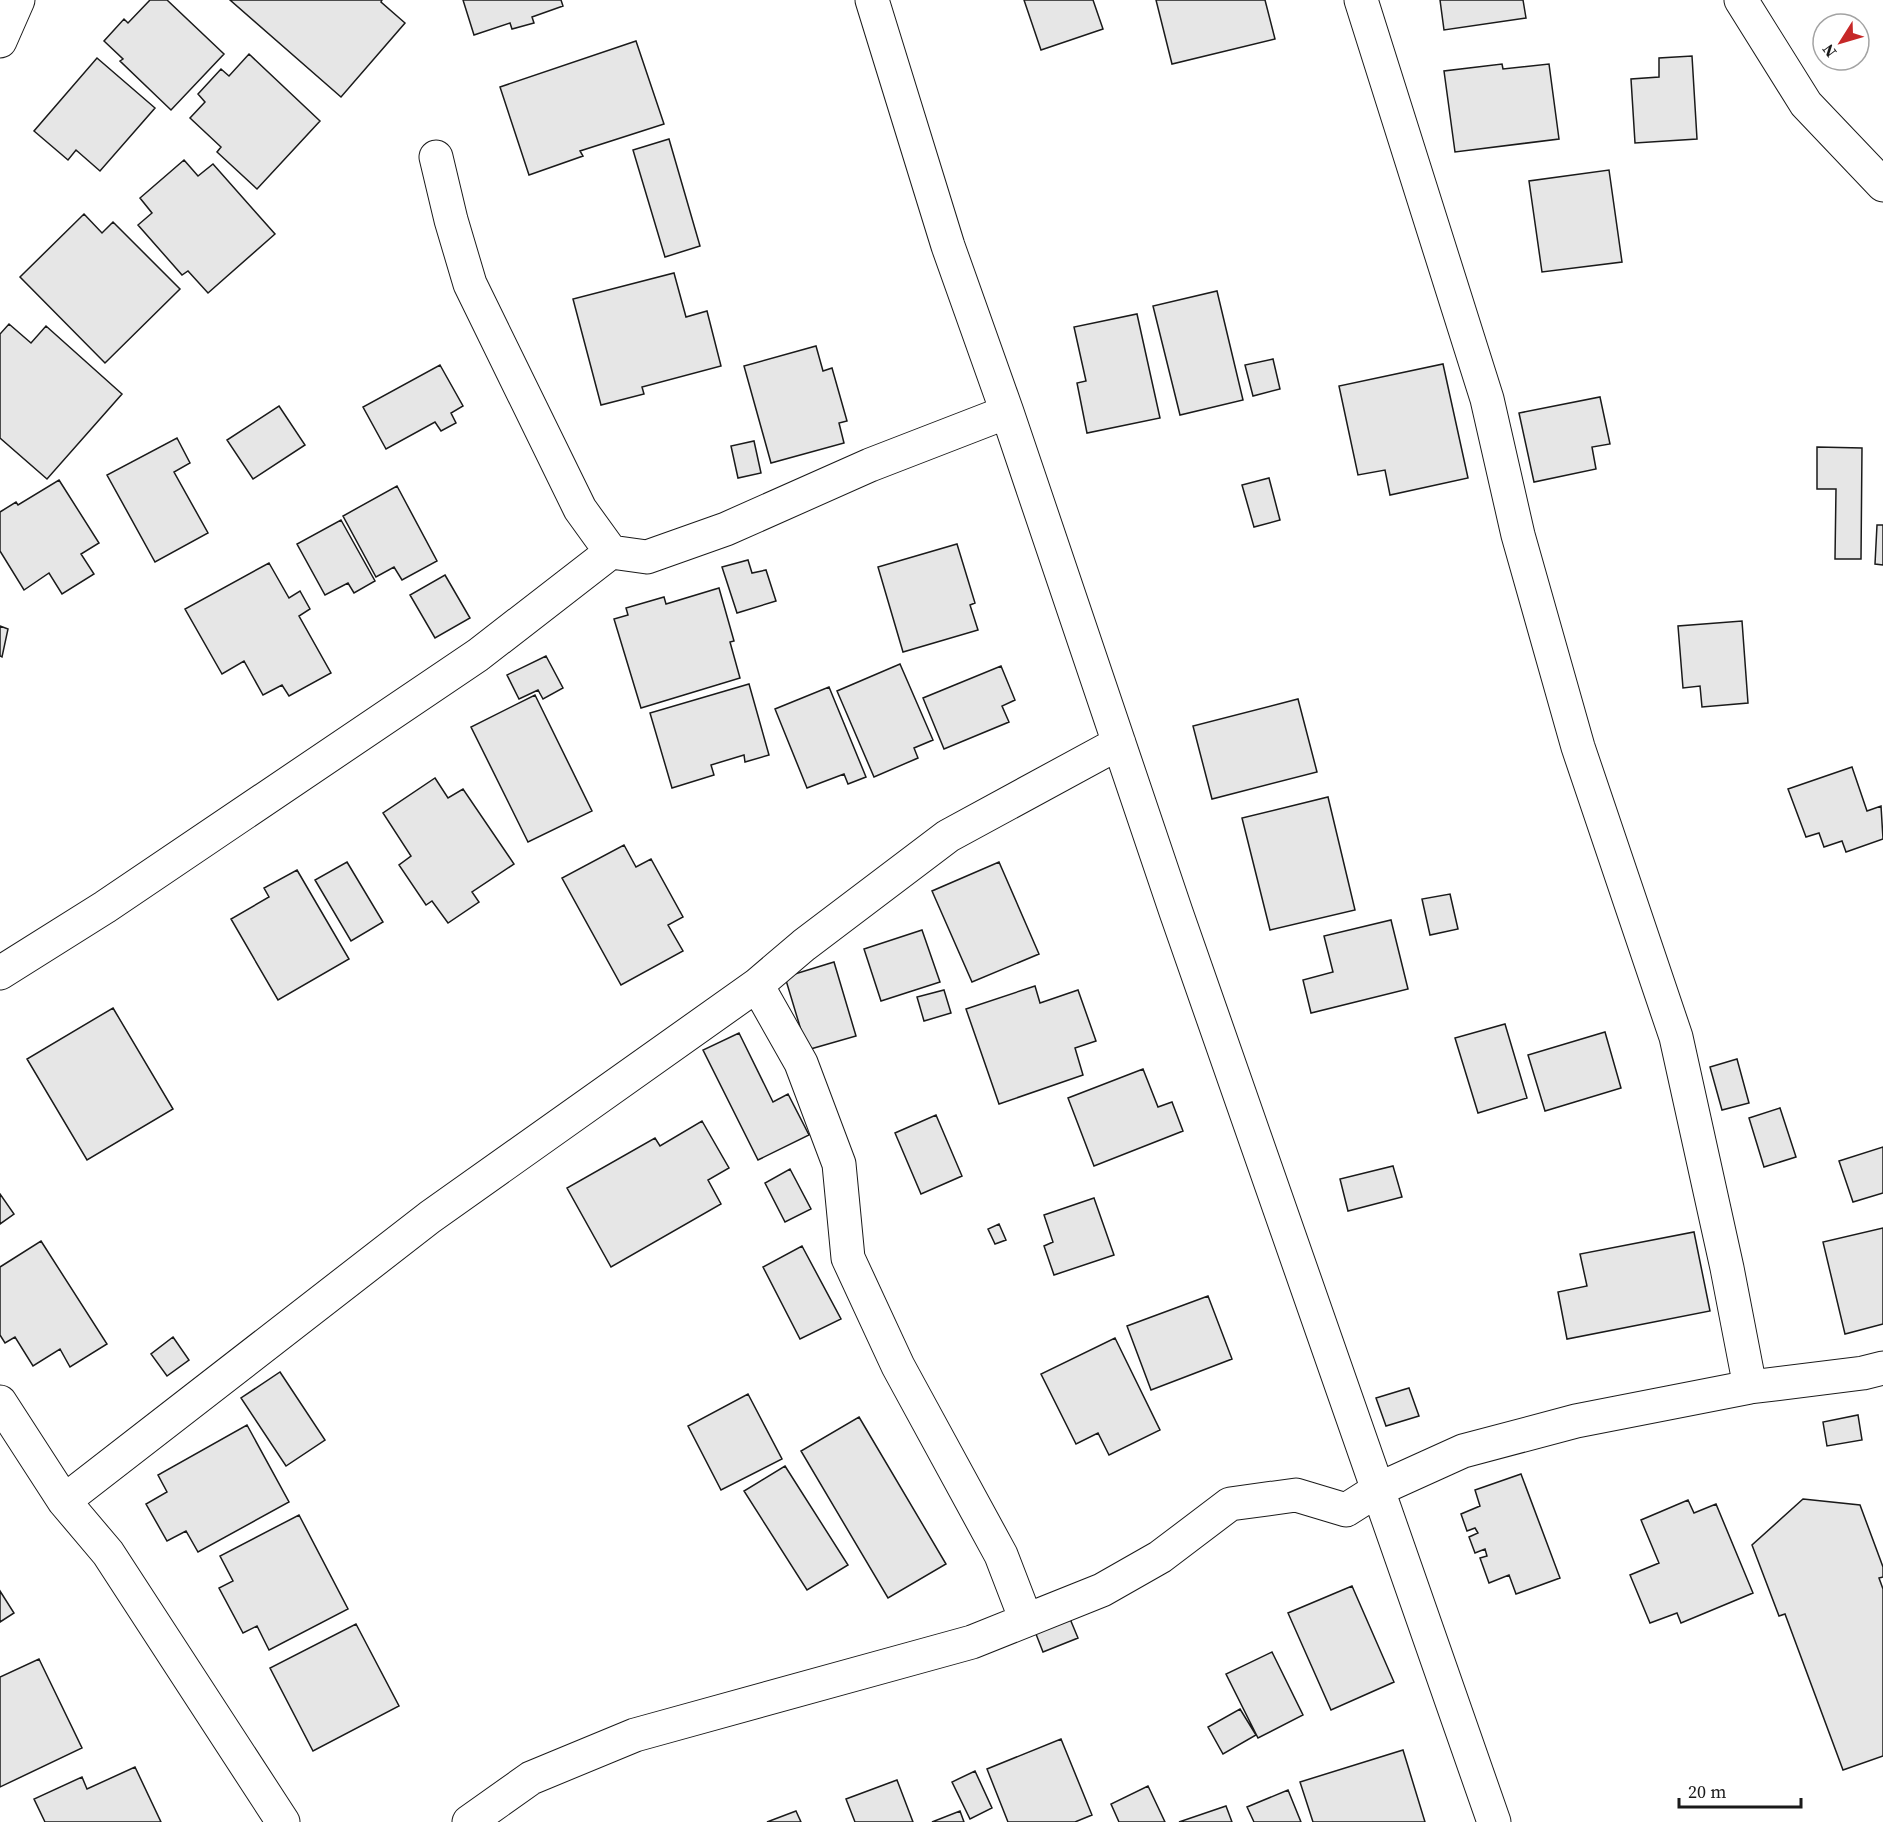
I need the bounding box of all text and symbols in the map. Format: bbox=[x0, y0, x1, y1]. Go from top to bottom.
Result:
north arrow bbox=[1811, 12, 1871, 72]
text: N bbox=[1817, 39, 1841, 62]
scale bar bbox=[1679, 1771, 1800, 1809]
text: 20 m bbox=[1688, 1779, 1726, 1804]

